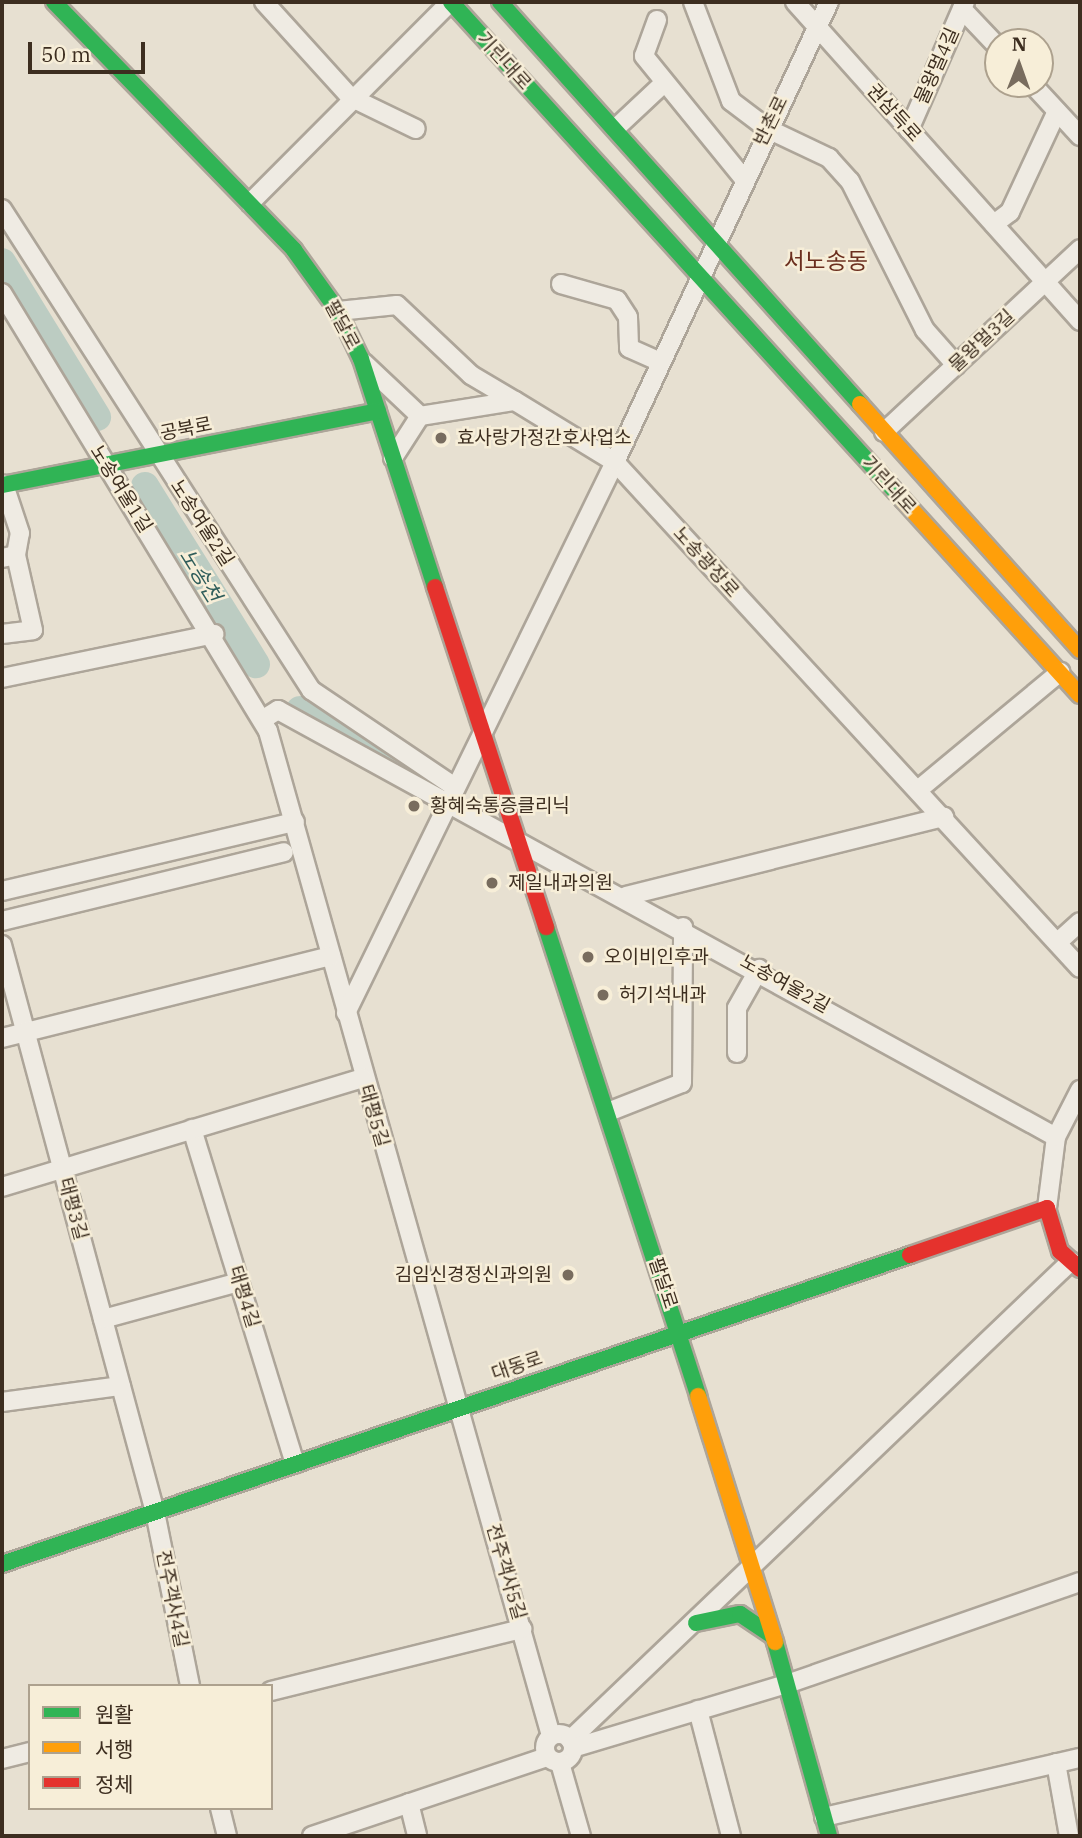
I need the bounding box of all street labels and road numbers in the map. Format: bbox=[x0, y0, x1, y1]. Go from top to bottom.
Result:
street label: 물왕멀4길 bbox=[910, 24, 964, 108]
street label: 기린대로 bbox=[472, 27, 536, 95]
street label: 권삼득로 bbox=[862, 79, 926, 147]
street label: 반촌로 bbox=[749, 92, 793, 150]
street label: 팔달로 bbox=[320, 296, 364, 354]
street label: 물왕멀3길 bbox=[944, 305, 1020, 377]
street label: 공북로 bbox=[158, 413, 214, 445]
street label: 노송여울1길 bbox=[85, 441, 157, 537]
street label: 기린대로 bbox=[857, 451, 921, 519]
street label: 노송여울2길 bbox=[166, 475, 238, 571]
street label: 노송광장로 bbox=[668, 522, 744, 602]
street label: 노송여울2길 bbox=[736, 950, 834, 1018]
street label: 태평5길 bbox=[354, 1082, 394, 1150]
street label: 태평3길 bbox=[54, 1175, 92, 1243]
street label: 팔달로 bbox=[644, 1255, 682, 1311]
street label: 태평4길 bbox=[224, 1263, 264, 1331]
street label: 대동로 bbox=[488, 1347, 546, 1385]
street label: 전주객사5길 bbox=[481, 1521, 531, 1623]
street label: 전주객사4길 bbox=[151, 1548, 193, 1650]

